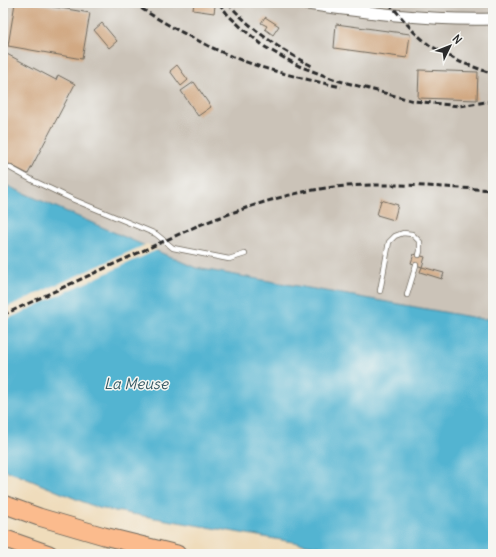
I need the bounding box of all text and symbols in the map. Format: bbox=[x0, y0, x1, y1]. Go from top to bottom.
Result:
north arrow bbox=[430, 26, 470, 66]
text: N bbox=[450, 32, 465, 47]
water label: La Meuse bbox=[104, 374, 169, 393]

